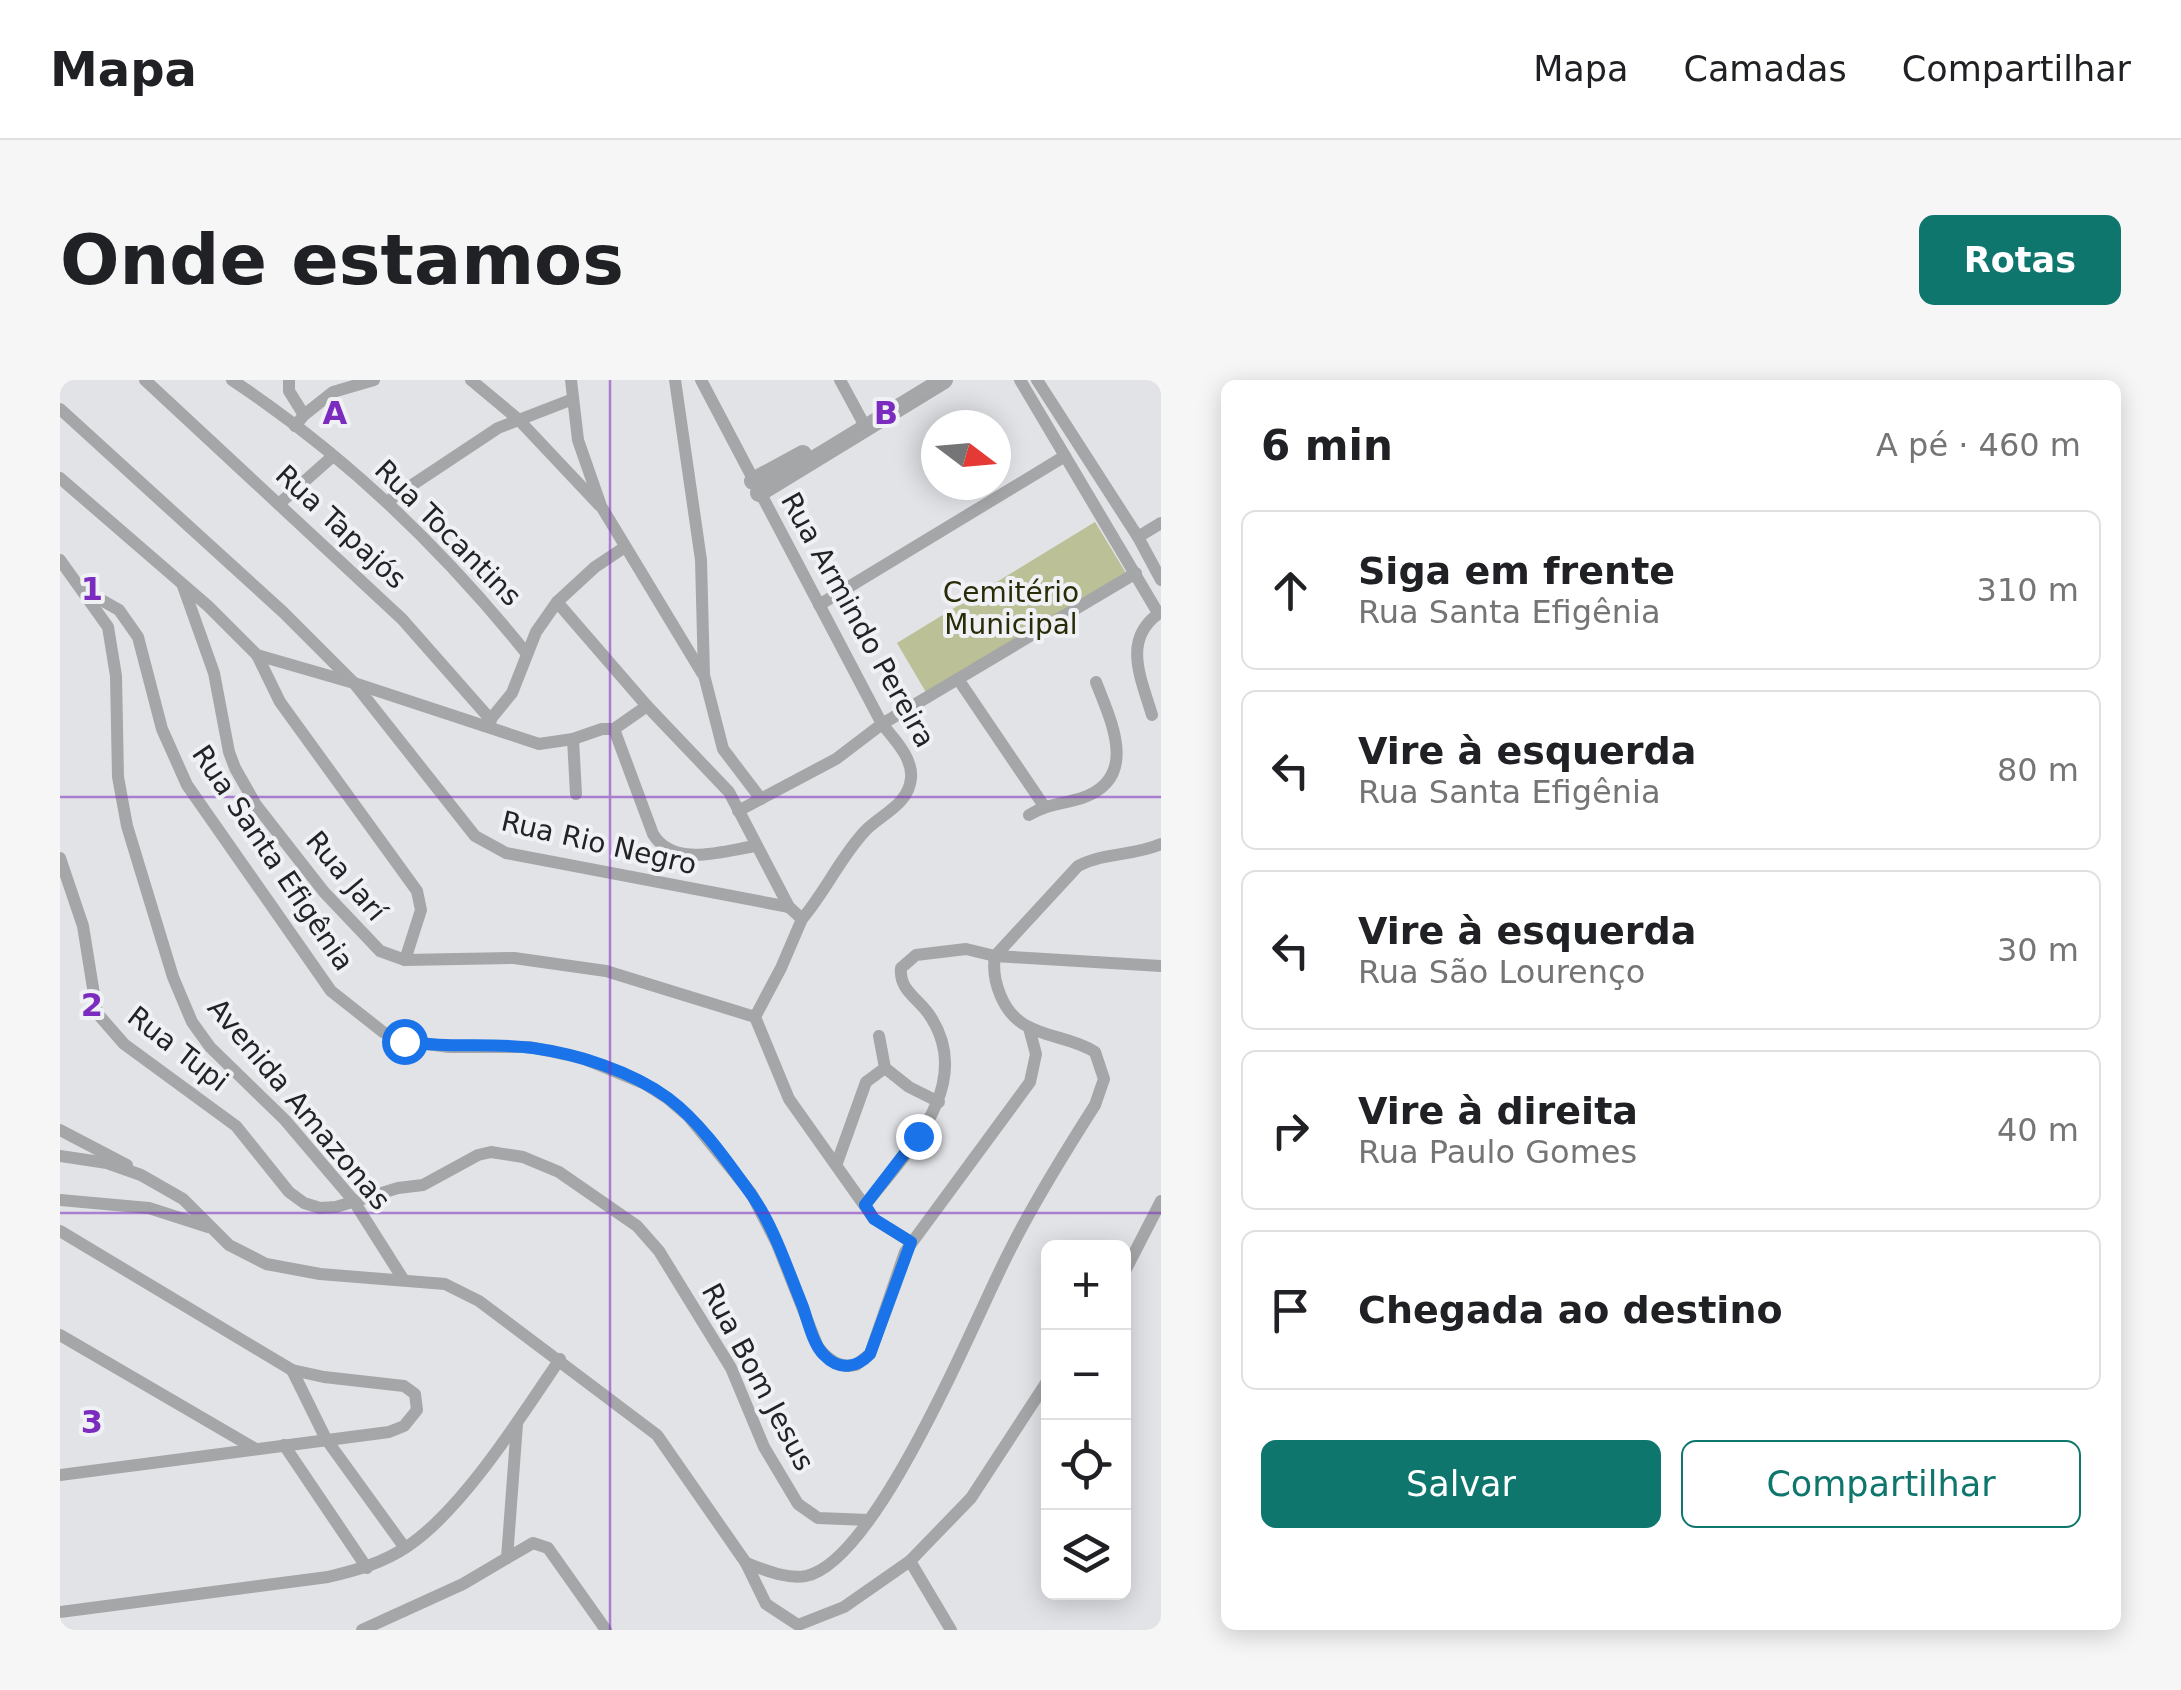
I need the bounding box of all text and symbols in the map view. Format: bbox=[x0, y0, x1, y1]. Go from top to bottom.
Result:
text: Mapa bbox=[50, 41, 197, 97]
text: Mapa bbox=[1533, 49, 1628, 89]
text: Camadas bbox=[1683, 49, 1847, 89]
text: Compartilhar bbox=[1902, 49, 2131, 89]
button: Rotas bbox=[1919, 215, 2121, 305]
text: Onde estamos bbox=[60, 219, 624, 301]
text: A bbox=[323, 394, 348, 432]
text: B bbox=[874, 394, 898, 432]
north arrow bbox=[921, 410, 1011, 500]
text: 6 min bbox=[1261, 421, 1393, 470]
text: A pé · 460 m bbox=[1876, 426, 2081, 464]
street label: Rua Tocantins bbox=[368, 453, 528, 613]
street label: Rua Tapajós bbox=[269, 458, 413, 596]
street label: Rua Armindo Pereira bbox=[774, 487, 942, 753]
text: Siga em frente bbox=[1358, 549, 1675, 593]
icon: ahead bbox=[1263, 563, 1318, 618]
text: 1 bbox=[81, 570, 103, 608]
text: 310 m bbox=[1977, 571, 2079, 609]
park label: Cemitério Municipal bbox=[943, 576, 1079, 641]
text: Rua Santa Efigênia bbox=[1358, 593, 1661, 631]
text: Vire à esquerda bbox=[1358, 729, 1696, 773]
street label: Rua Santa Efigênia bbox=[185, 739, 361, 977]
icon: left bbox=[1263, 743, 1318, 798]
text: 80 m bbox=[1997, 751, 2079, 789]
text: Rua Santa Efigênia bbox=[1358, 773, 1661, 811]
street label: Rua Rio Negro bbox=[498, 805, 700, 881]
street label: Rua Jarí bbox=[299, 825, 394, 928]
text: Vire à esquerda bbox=[1358, 909, 1696, 953]
icon: left bbox=[1263, 923, 1318, 978]
text: 30 m bbox=[1997, 931, 2079, 969]
text: Rua São Lourenço bbox=[1358, 953, 1645, 991]
text: 2 bbox=[81, 986, 103, 1024]
street label: Avenida Amazonas bbox=[201, 992, 397, 1216]
street label: Rua Tupi bbox=[121, 1000, 235, 1098]
route start bbox=[382, 1019, 428, 1065]
text: Vire à direita bbox=[1358, 1089, 1638, 1133]
icon: right bbox=[1263, 1103, 1318, 1158]
text: 40 m bbox=[1997, 1111, 2079, 1149]
route end bbox=[896, 1114, 942, 1160]
text: Rua Paulo Gomes bbox=[1358, 1133, 1637, 1171]
map controls bbox=[1041, 1240, 1131, 1600]
button: + bbox=[1041, 1240, 1131, 1330]
street label: Rua Bom Jesus bbox=[695, 1278, 821, 1476]
icon: arrive bbox=[1263, 1283, 1318, 1338]
text: Chegada ao destino bbox=[1358, 1288, 1783, 1332]
button: − bbox=[1041, 1330, 1131, 1420]
text: 3 bbox=[81, 1403, 103, 1441]
button: locate bbox=[1041, 1420, 1131, 1510]
button: Salvar bbox=[1261, 1440, 1661, 1528]
button: Compartilhar bbox=[1681, 1440, 2081, 1528]
button: layers bbox=[1041, 1510, 1131, 1600]

